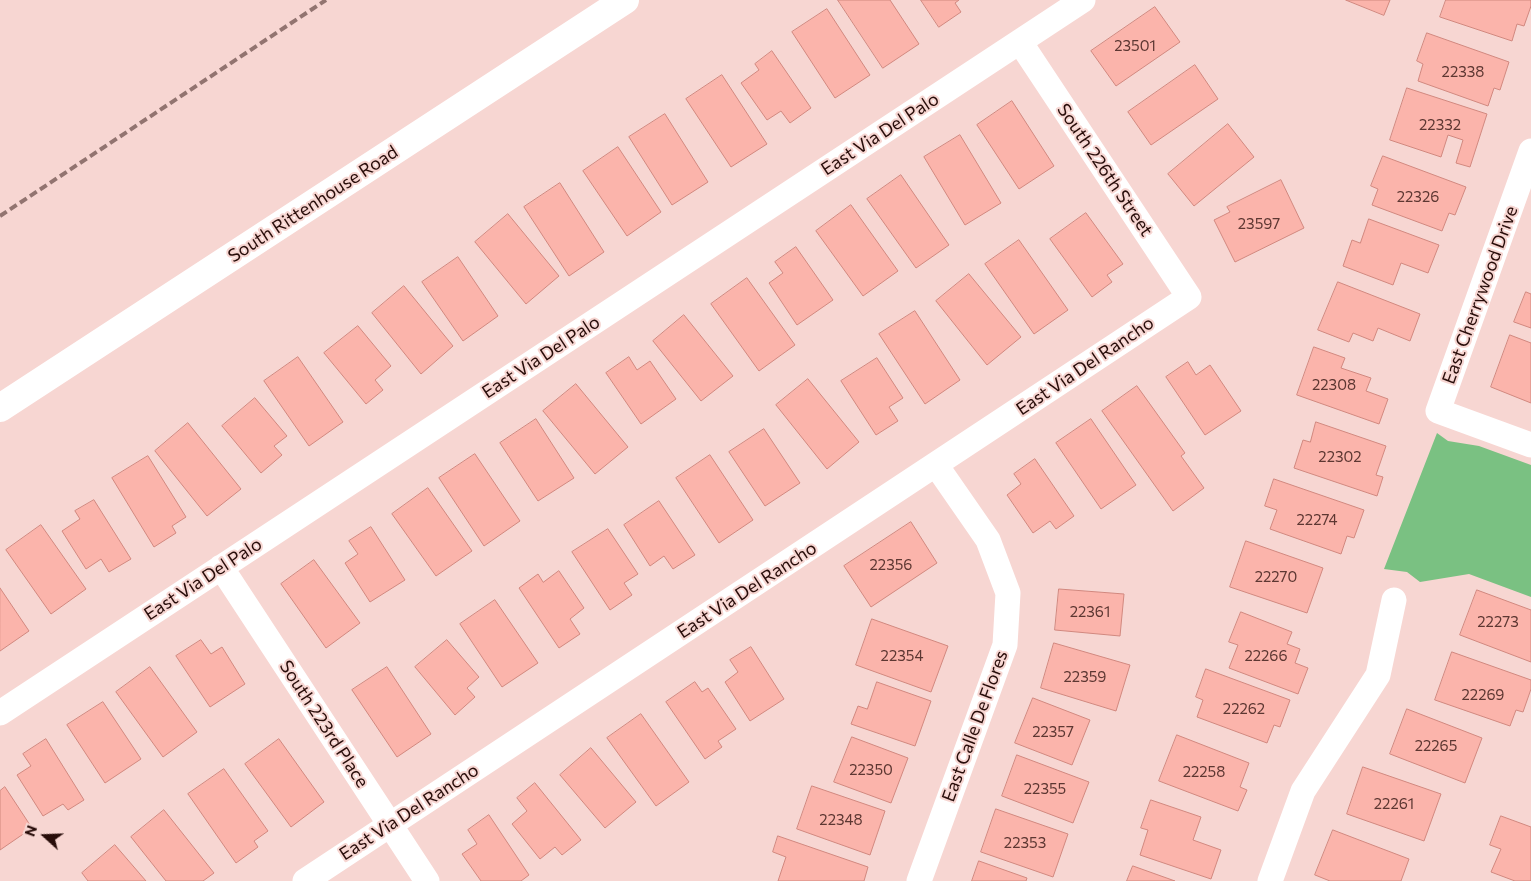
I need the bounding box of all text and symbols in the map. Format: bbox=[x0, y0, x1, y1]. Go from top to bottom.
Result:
house number: 23501 bbox=[1114, 37, 1156, 55]
house number: 22338 bbox=[1442, 63, 1484, 81]
street label: East Via Del Palo bbox=[817, 88, 943, 180]
street label: South 226th Street bbox=[1053, 100, 1157, 240]
house number: 22332 bbox=[1419, 116, 1461, 134]
street label: South Rittenhouse Road bbox=[224, 141, 402, 267]
house number: 22326 bbox=[1397, 188, 1439, 206]
street label: East Cherrywood Drive bbox=[1438, 203, 1522, 387]
house number: 23597 bbox=[1238, 215, 1280, 233]
street label: East Via Del Palo bbox=[478, 311, 604, 403]
street label: East Via Del Rancho bbox=[1012, 312, 1158, 420]
house number: 22308 bbox=[1312, 376, 1356, 394]
house number: 22302 bbox=[1318, 448, 1362, 466]
house number: 22274 bbox=[1297, 511, 1337, 529]
street label: East Via Del Palo bbox=[140, 533, 266, 625]
street label: East Via Del Rancho bbox=[673, 537, 821, 643]
house number: 22356 bbox=[870, 556, 912, 574]
house number: 22270 bbox=[1255, 568, 1297, 586]
house number: 22361 bbox=[1070, 603, 1110, 621]
house number: 22273 bbox=[1477, 613, 1519, 631]
house number: 22354 bbox=[881, 647, 923, 665]
street label: East Calle De Flores bbox=[938, 647, 1012, 805]
house number: 22266 bbox=[1244, 647, 1288, 665]
street label: South 223rd Place bbox=[275, 656, 373, 792]
house number: 22359 bbox=[1064, 668, 1106, 686]
house number: 22269 bbox=[1462, 686, 1504, 704]
house number: 22262 bbox=[1223, 700, 1265, 718]
house number: 22357 bbox=[1032, 723, 1074, 741]
house number: 22265 bbox=[1415, 737, 1457, 755]
street label: East Via Del Rancho bbox=[335, 759, 483, 865]
house number: 22350 bbox=[849, 761, 893, 779]
house number: 22258 bbox=[1183, 763, 1225, 781]
house number: 22355 bbox=[1024, 780, 1066, 798]
house number: 22261 bbox=[1374, 795, 1414, 813]
north arrow bbox=[20, 811, 70, 861]
house number: 22348 bbox=[819, 811, 863, 829]
text: N bbox=[21, 823, 40, 839]
house number: 22353 bbox=[1004, 834, 1046, 852]

